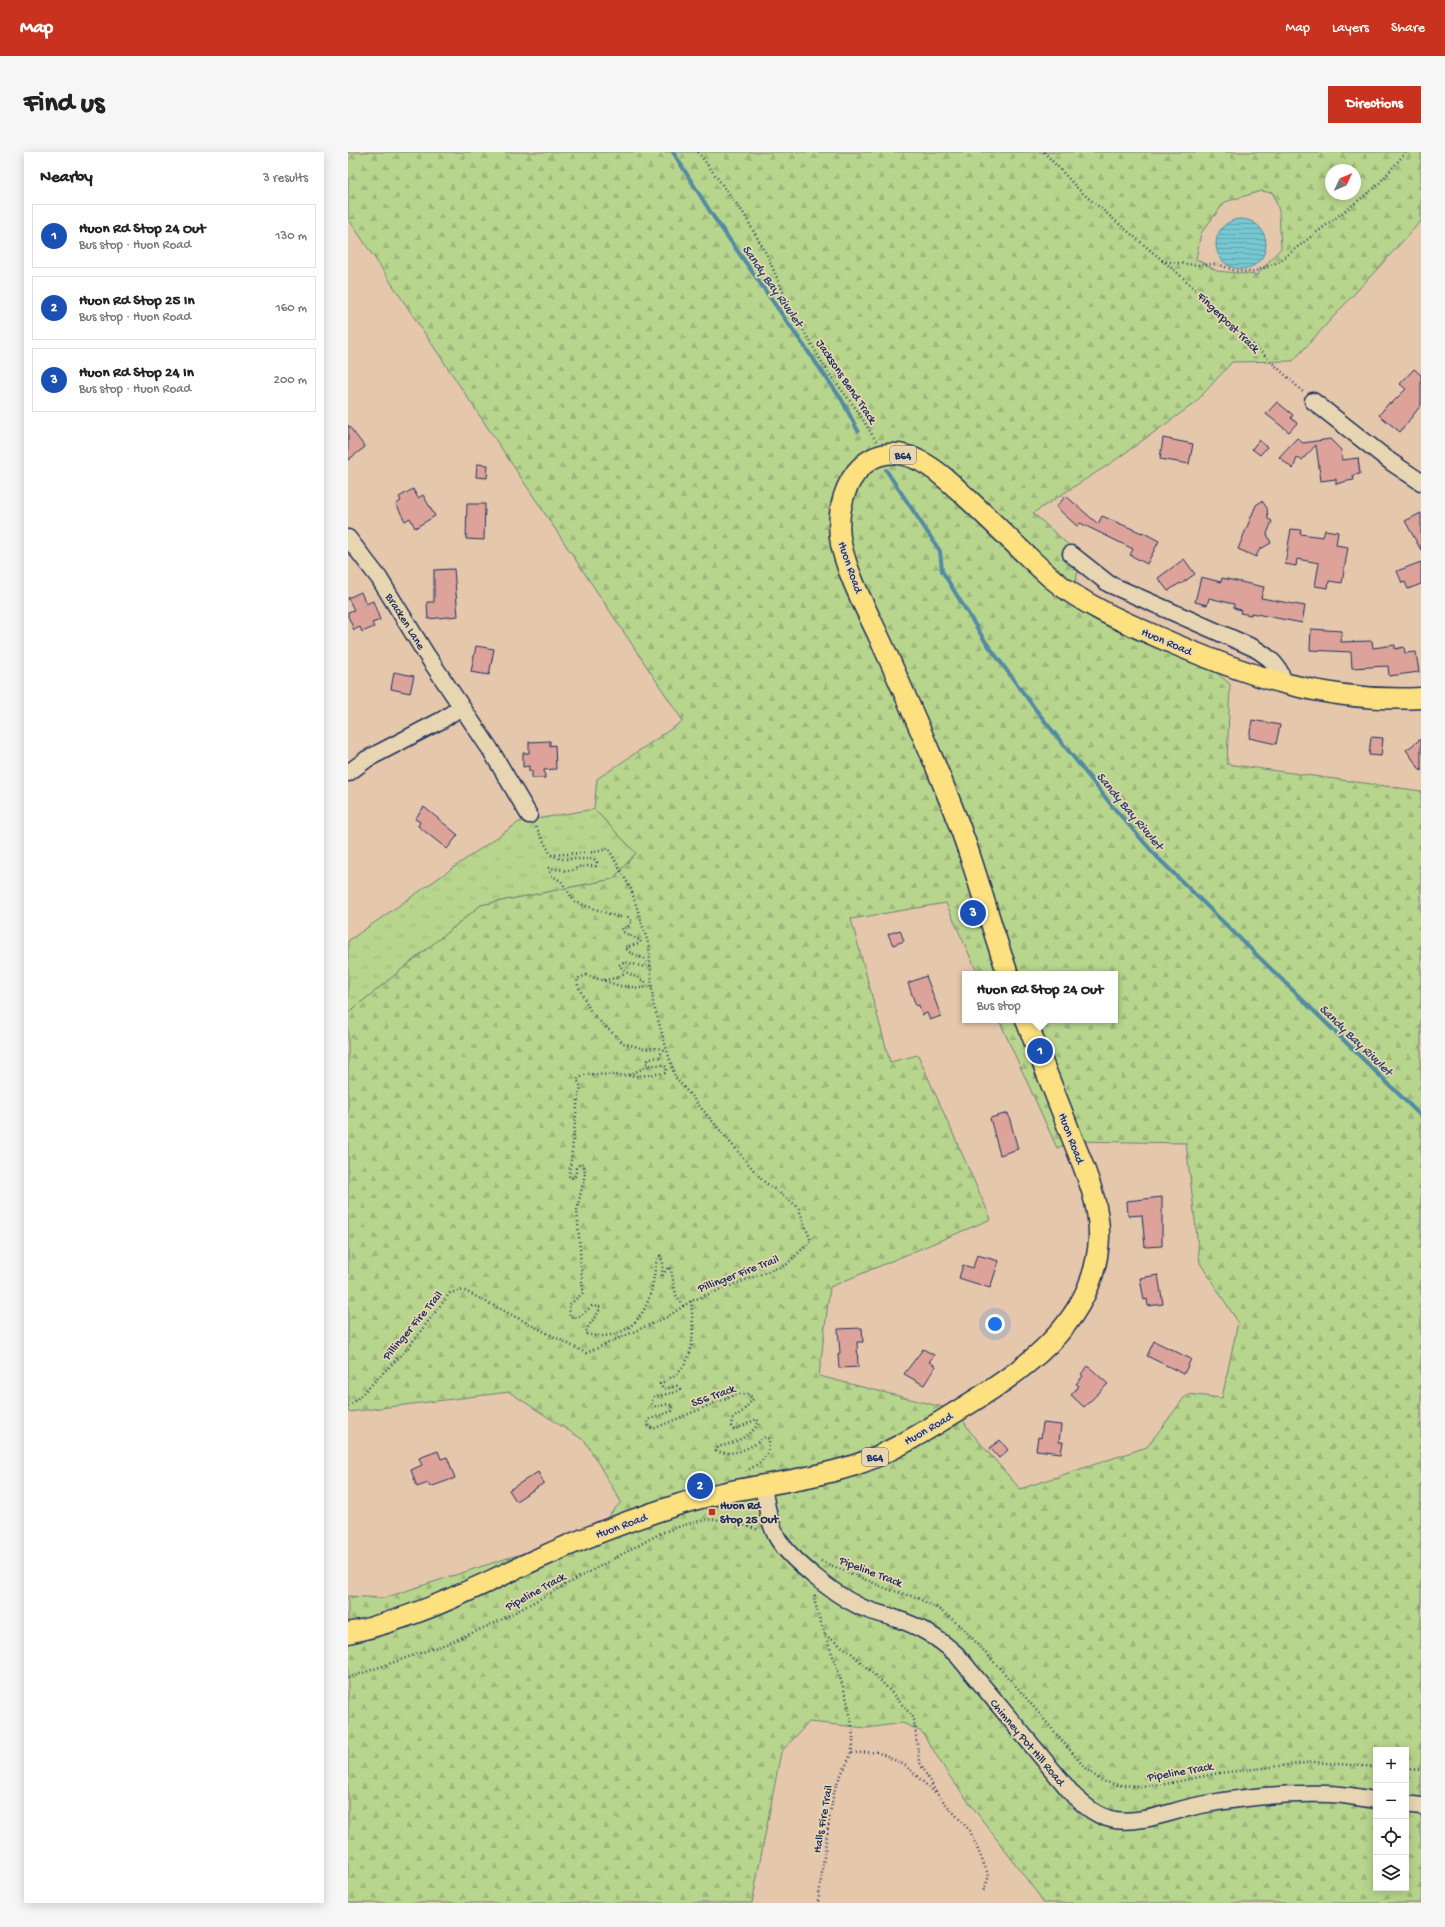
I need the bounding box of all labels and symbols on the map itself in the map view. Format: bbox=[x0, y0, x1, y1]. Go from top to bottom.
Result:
north arrow bbox=[1325, 164, 1361, 200]
water label: Sandy Bay Rivulet bbox=[738, 243, 807, 332]
street label: Fingerpost Track bbox=[1193, 290, 1263, 358]
street label: Jacksons Bend Track bbox=[812, 337, 880, 428]
road number: B64 bbox=[890, 446, 916, 464]
street label: Huon Road bbox=[834, 540, 865, 596]
street label: Bracken Lane bbox=[381, 590, 428, 654]
street label: Huon Road bbox=[1139, 626, 1194, 660]
water label: Sandy Bay Rivulet bbox=[1092, 770, 1167, 855]
pin: 3 bbox=[960, 898, 986, 928]
water label: Sandy Bay Rivulet bbox=[1315, 1002, 1397, 1081]
pin: 1 bbox=[1027, 1036, 1053, 1066]
street label: Huon Road bbox=[1054, 1111, 1087, 1167]
street label: Pillinger Fire Trail bbox=[695, 1253, 782, 1297]
street label: Pillinger Fire Trail bbox=[380, 1289, 447, 1364]
your location bbox=[985, 1314, 1005, 1334]
street label: S56 Track bbox=[690, 1382, 739, 1411]
street label: Huon Road bbox=[902, 1410, 956, 1449]
road number: B64 bbox=[862, 1448, 888, 1466]
pin: 2 bbox=[687, 1471, 713, 1501]
place label: Huon Rd Stop 25 Out bbox=[720, 1500, 779, 1528]
marker: Huon Rd Stop 25 Out bbox=[707, 1507, 717, 1517]
street label: Huon Road bbox=[594, 1511, 650, 1543]
street label: Pipeline Track bbox=[836, 1554, 905, 1592]
street label: Pipeline Track bbox=[503, 1570, 570, 1615]
street label: Chimney Pot Hill Road bbox=[986, 1697, 1068, 1790]
street label: Pipeline Track bbox=[1146, 1760, 1216, 1786]
street label: Halls Fire Trail bbox=[811, 1784, 837, 1854]

